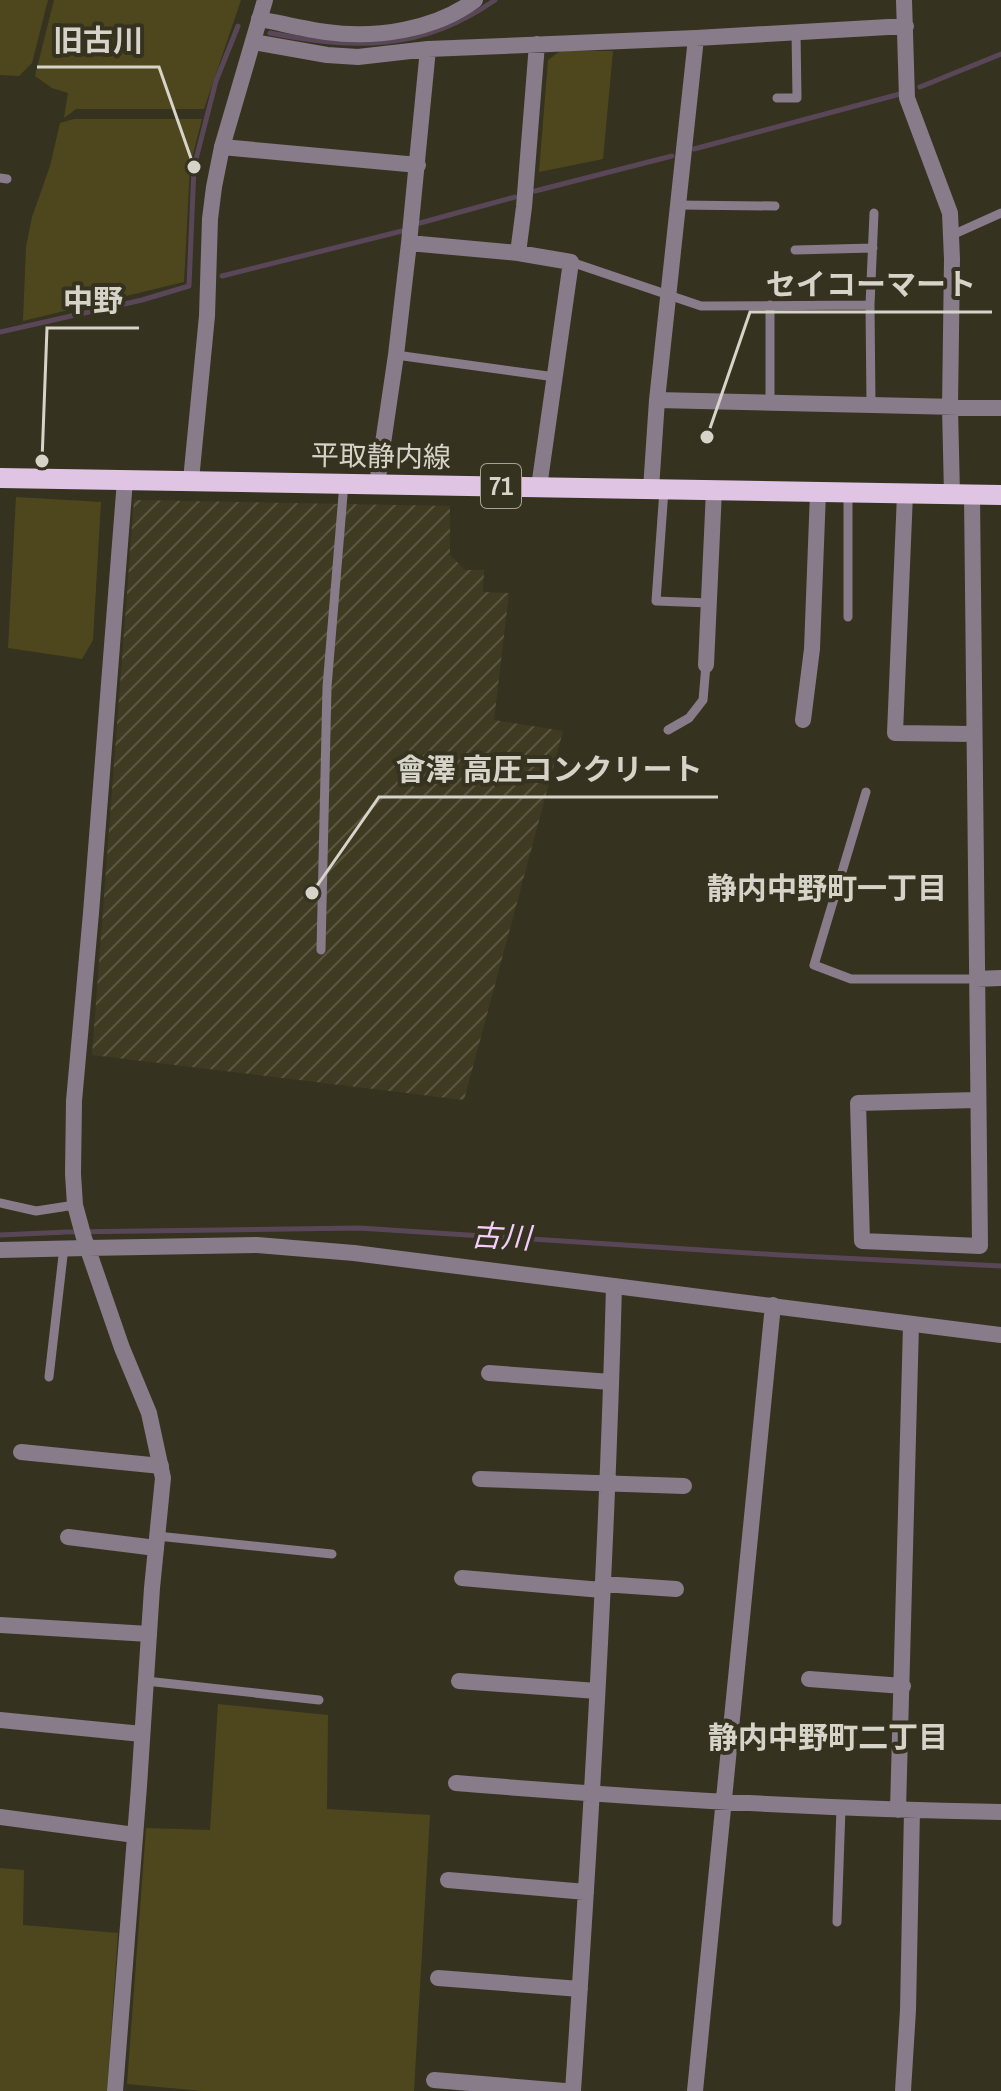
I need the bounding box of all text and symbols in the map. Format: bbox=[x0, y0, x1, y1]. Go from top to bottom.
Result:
callout: 旧古川 bbox=[37, 13, 159, 67]
text: 旧古川 bbox=[53, 20, 143, 60]
callout: セイコーマート bbox=[750, 258, 992, 312]
text: セイコーマート bbox=[766, 264, 976, 304]
callout: 中野 bbox=[47, 274, 139, 328]
text: 中野 bbox=[63, 280, 123, 320]
street label: 平取静内線 bbox=[311, 436, 451, 476]
road number: 71 bbox=[481, 464, 521, 508]
callout: 會澤 高圧コンクリート bbox=[379, 743, 718, 797]
text: 會澤 高圧コンクリート bbox=[396, 749, 702, 789]
district label: 静内中野町一丁目 bbox=[707, 868, 947, 908]
water label: 古川 bbox=[470, 1214, 535, 1258]
district label: 静内中野町二丁目 bbox=[708, 1717, 948, 1757]

